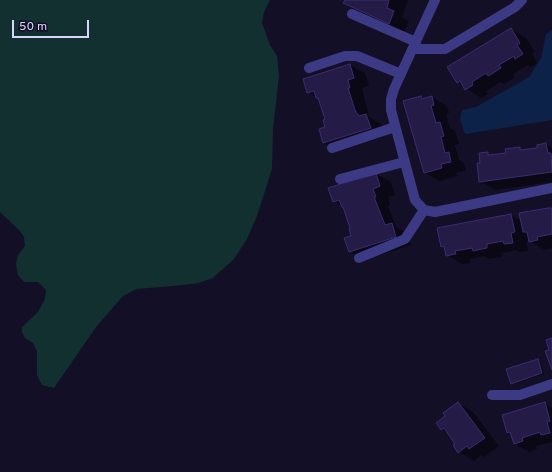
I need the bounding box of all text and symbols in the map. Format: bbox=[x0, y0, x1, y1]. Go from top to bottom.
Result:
scale bar bbox=[14, 12, 91, 38]
text: 50 m bbox=[19, 19, 47, 35]

